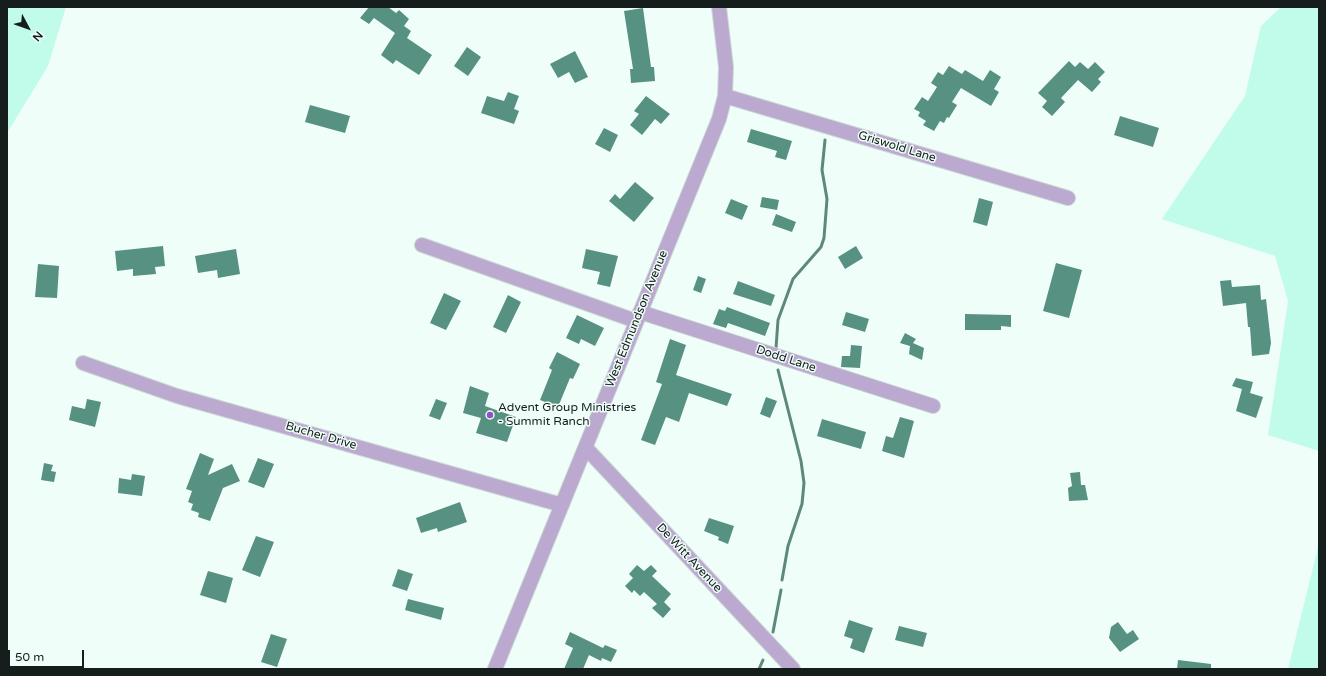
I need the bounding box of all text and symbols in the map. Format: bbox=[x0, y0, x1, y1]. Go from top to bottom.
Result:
north arrow bbox=[8, 8, 48, 48]
text: N bbox=[30, 29, 45, 44]
street label: Griswold Lane bbox=[856, 128, 938, 166]
street label: West Edmundson Avenue bbox=[603, 248, 671, 390]
street label: Dodd Lane bbox=[754, 343, 818, 375]
place label: Advent Group Ministries - Summit Ranch bbox=[498, 401, 636, 429]
marker: Advent Group Ministries - Summit Ranch bbox=[485, 410, 495, 420]
street label: Bucher Drive bbox=[284, 419, 358, 453]
street label: De Witt Avenue bbox=[653, 521, 725, 595]
scale bar bbox=[10, 642, 86, 668]
text: 50 m bbox=[15, 650, 44, 664]

